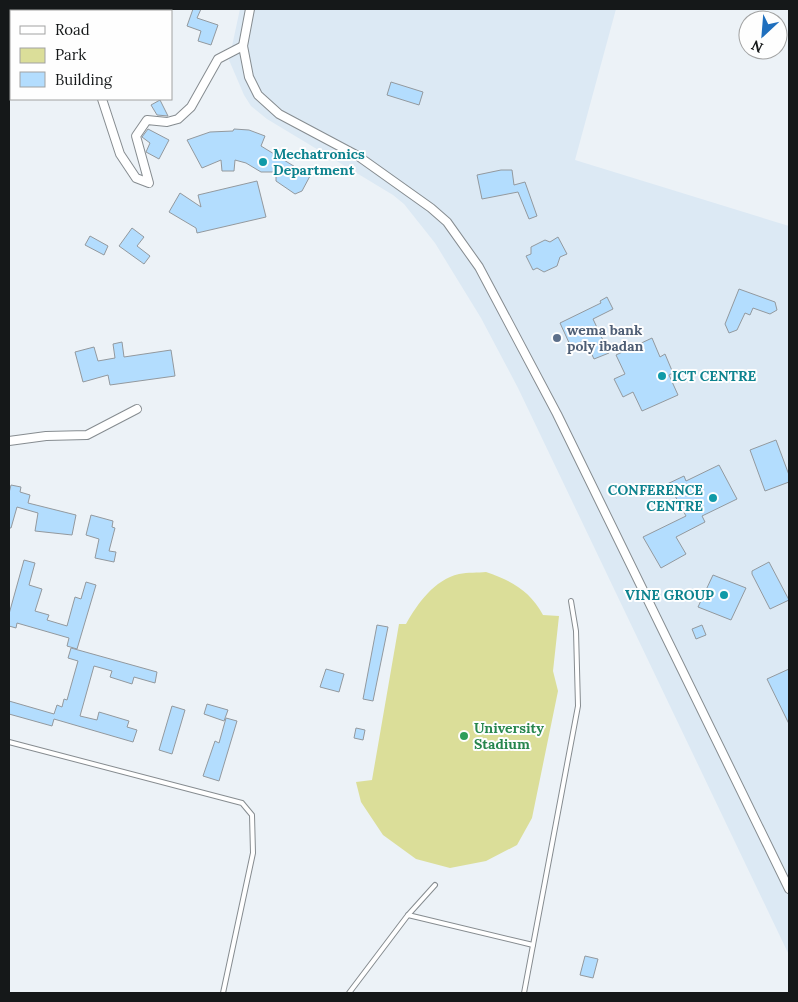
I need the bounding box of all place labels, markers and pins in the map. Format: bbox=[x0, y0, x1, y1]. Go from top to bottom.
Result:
place label: Mechatronics Department bbox=[273, 145, 365, 179]
marker: Mechatronics Department bbox=[257, 156, 269, 168]
place label: wema bank poly ibadan bbox=[567, 321, 644, 355]
marker: wema bank poly ibadan bbox=[551, 332, 563, 344]
place label: ICT CENTRE bbox=[672, 367, 757, 385]
marker: ICT CENTRE bbox=[656, 370, 668, 382]
place label: CONFERENCE CENTRE bbox=[608, 481, 703, 515]
marker: CONFERENCE CENTRE bbox=[707, 492, 719, 504]
place label: VINE GROUP bbox=[625, 586, 714, 604]
marker: VINE GROUP bbox=[718, 589, 730, 601]
place label: University Stadium bbox=[474, 719, 544, 753]
marker: University Stadium bbox=[458, 730, 470, 742]

